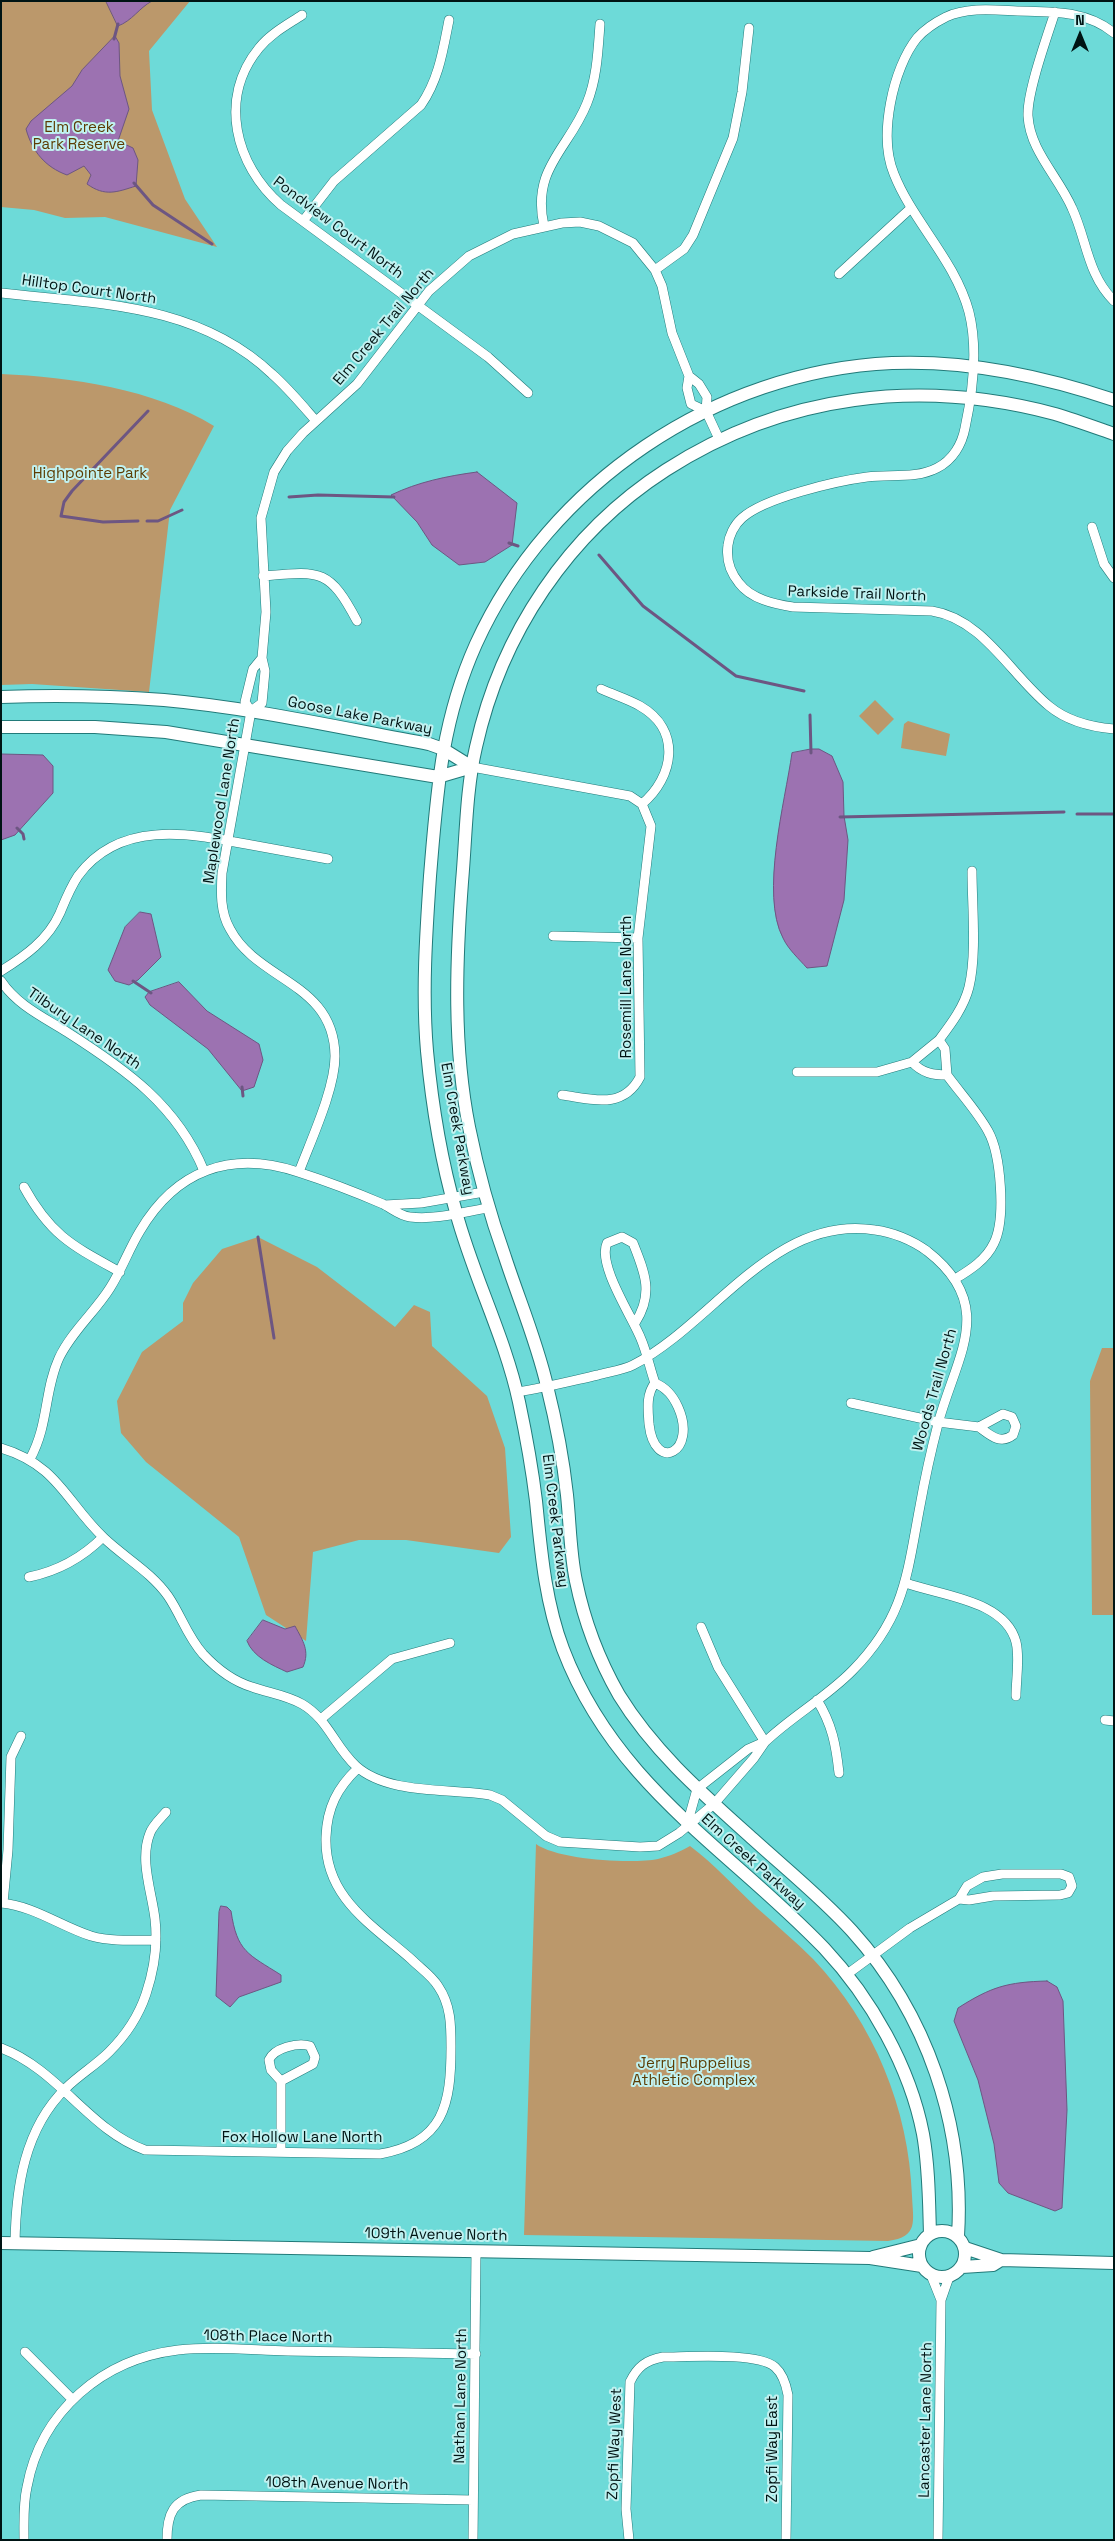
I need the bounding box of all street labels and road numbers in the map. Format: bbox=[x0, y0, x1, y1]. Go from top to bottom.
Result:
street label: Pondview Court North bbox=[269, 173, 407, 283]
street label: Elm Creek Trail North bbox=[330, 265, 438, 389]
street label: Hilltop Court North bbox=[21, 272, 157, 308]
street label: Parkside Trail North bbox=[787, 583, 927, 605]
street label: Goose Lake Parkway bbox=[286, 693, 434, 739]
street label: Maplewood Lane North bbox=[200, 717, 244, 885]
street label: Rosemill Lane North bbox=[618, 915, 636, 1059]
street label: Tilbury Lane North bbox=[24, 984, 144, 1074]
street label: Elm Creek Parkway bbox=[436, 1061, 478, 1197]
street label: Woods Trail North bbox=[909, 1327, 961, 1453]
street label: Elm Creek Parkway bbox=[538, 1453, 572, 1589]
street label: Elm Creek Parkway bbox=[697, 1810, 809, 1914]
street label: Fox Hollow Lane North bbox=[222, 2129, 382, 2147]
street label: 109th Avenue North bbox=[364, 2225, 508, 2245]
street label: 108th Place North bbox=[203, 2327, 333, 2347]
street label: Nathan Lane North bbox=[451, 2328, 471, 2464]
street label: Lancaster Lane North bbox=[916, 2342, 936, 2498]
street label: Zopfi Way West bbox=[604, 2388, 626, 2500]
street label: Zopfi Way East bbox=[764, 2396, 782, 2502]
street label: 108th Avenue North bbox=[265, 2474, 409, 2494]

